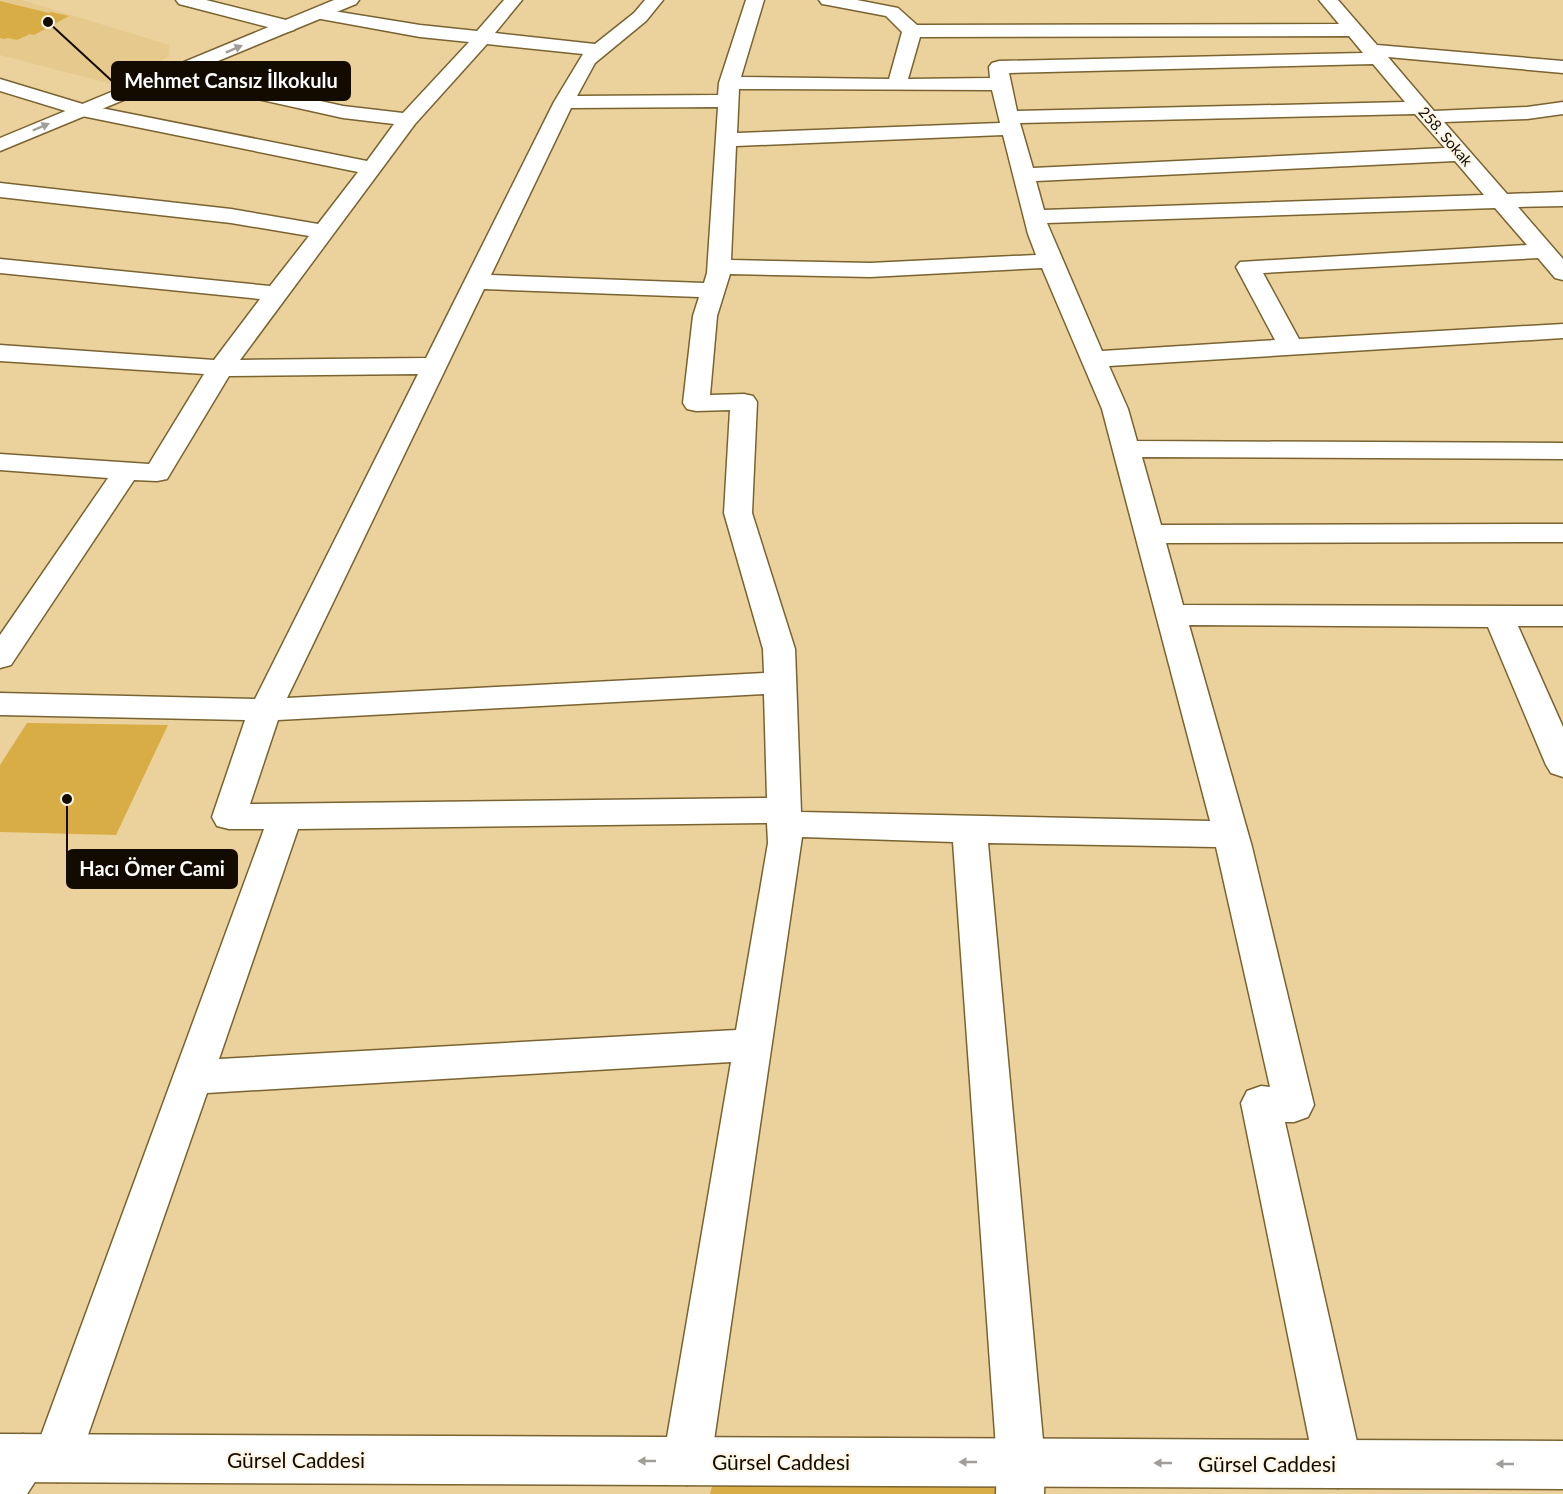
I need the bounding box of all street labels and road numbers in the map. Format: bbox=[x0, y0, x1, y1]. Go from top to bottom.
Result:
street label: 258. Sokak bbox=[1415, 103, 1477, 170]
street label: Gürsel Caddesi bbox=[227, 1447, 365, 1472]
street label: Gürsel Caddesi bbox=[712, 1449, 850, 1474]
street label: Gürsel Caddesi bbox=[1198, 1451, 1336, 1476]

